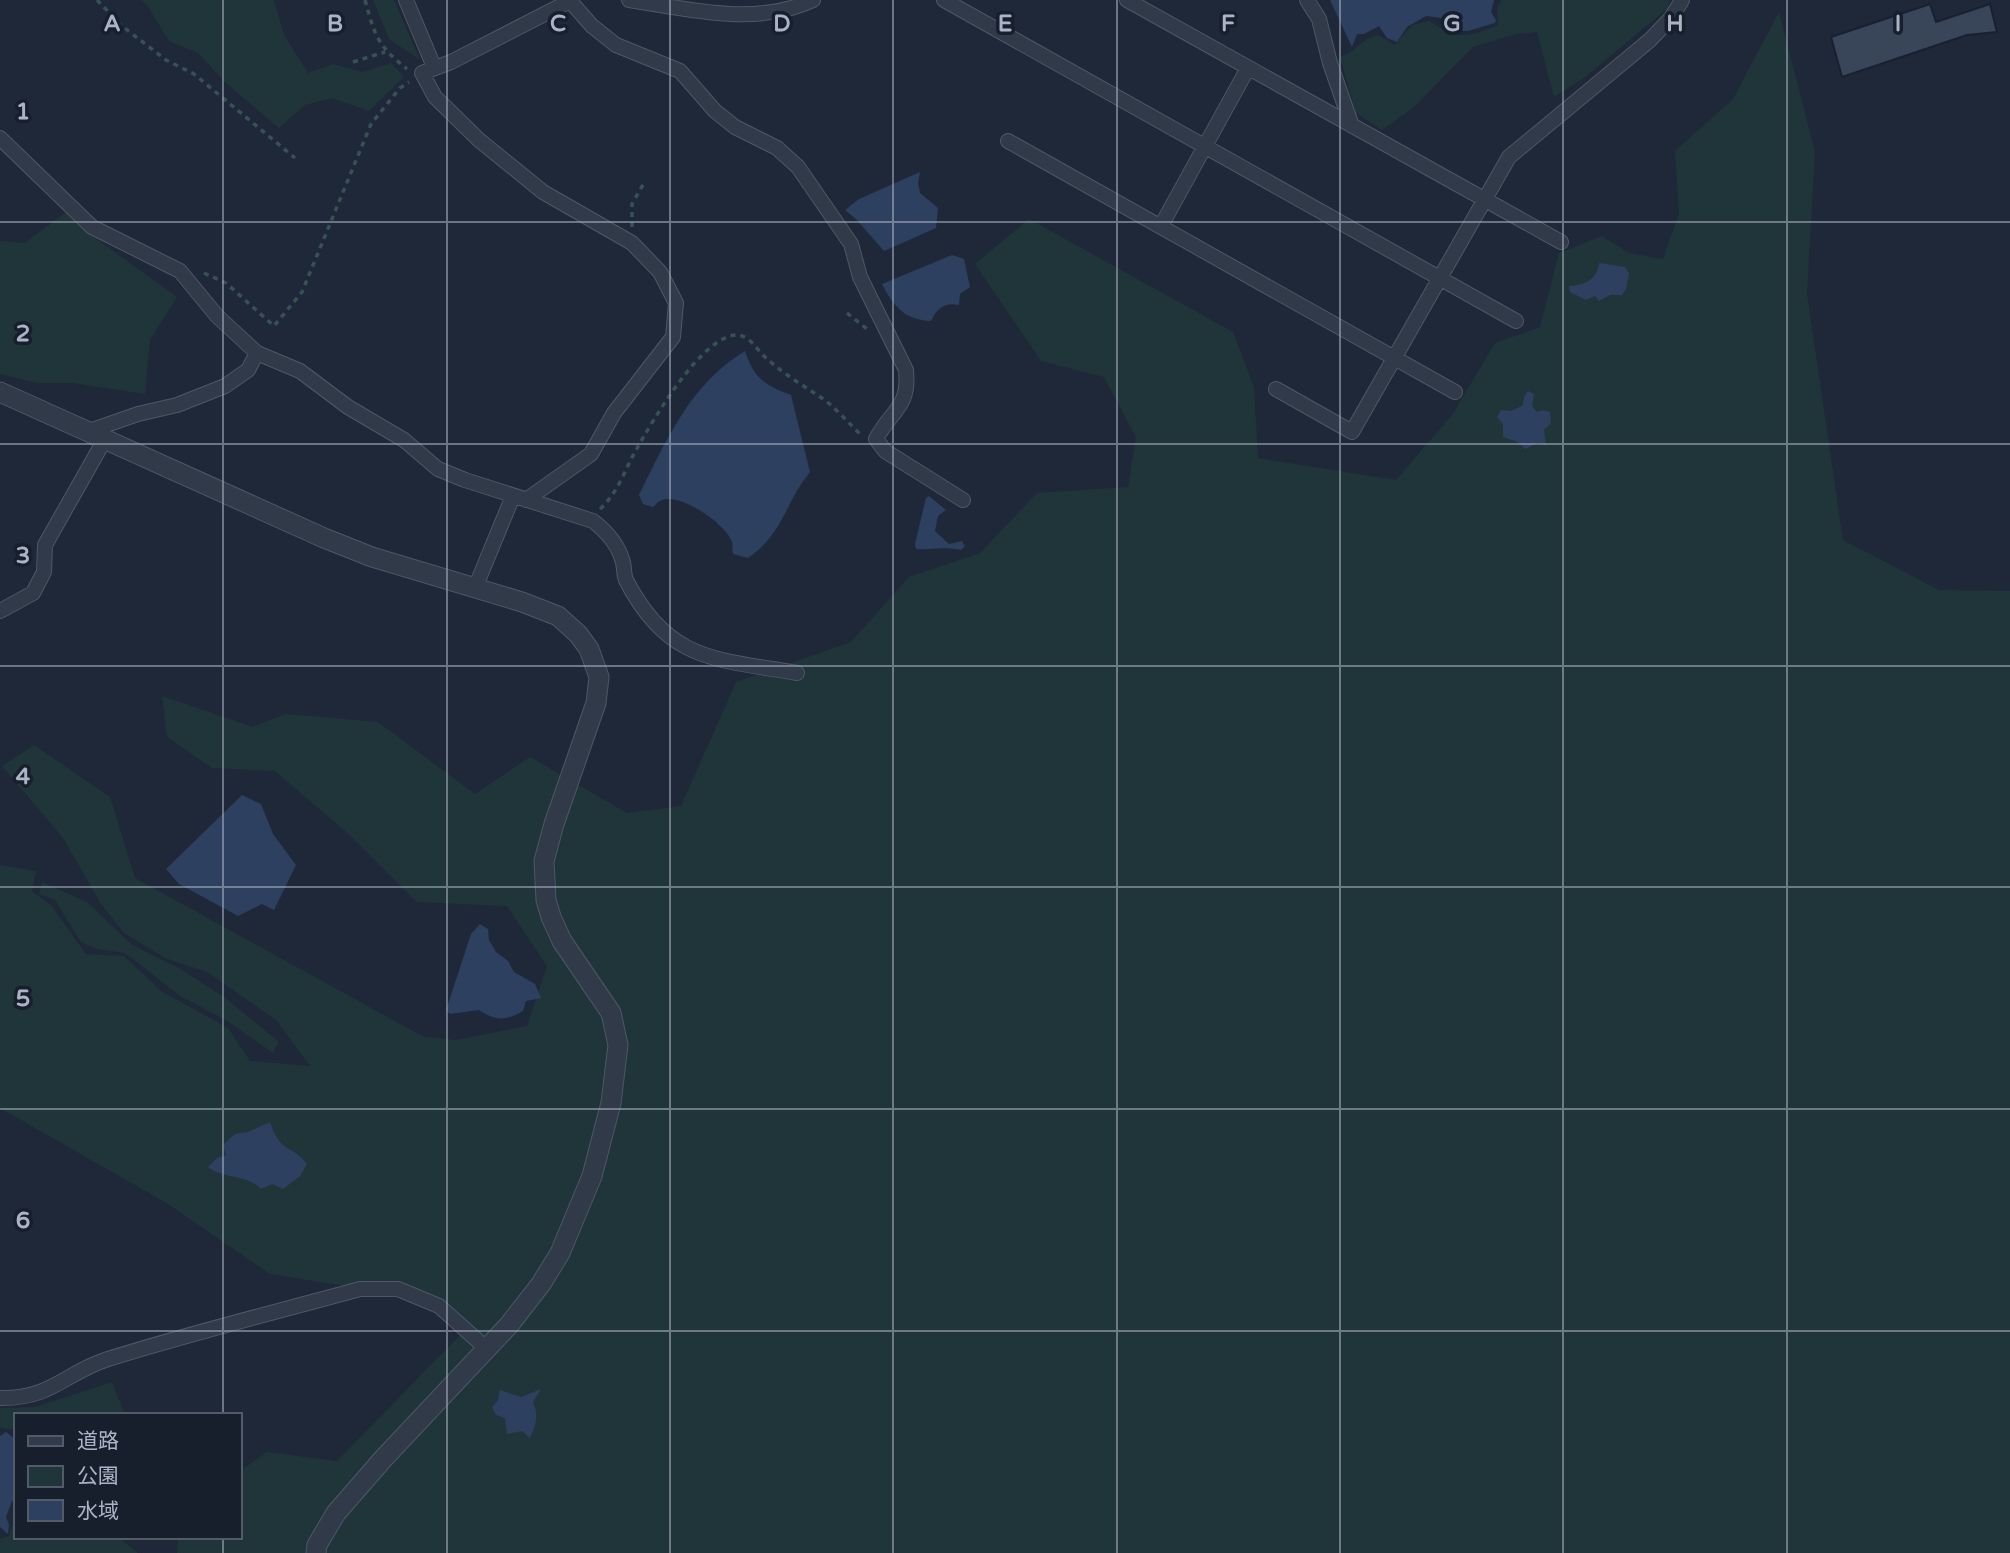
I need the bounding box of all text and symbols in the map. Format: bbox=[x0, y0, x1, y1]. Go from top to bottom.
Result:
text: A bbox=[103, 10, 121, 38]
text: B bbox=[327, 10, 343, 38]
text: C bbox=[550, 10, 566, 38]
text: D bbox=[773, 10, 791, 38]
text: E bbox=[998, 10, 1012, 38]
text: F bbox=[1221, 10, 1235, 38]
text: G bbox=[1443, 10, 1461, 38]
text: H bbox=[1666, 10, 1684, 38]
text: I bbox=[1895, 10, 1901, 38]
text: 1 bbox=[16, 98, 30, 126]
text: 2 bbox=[16, 320, 30, 348]
text: 3 bbox=[16, 542, 30, 570]
text: 4 bbox=[16, 763, 31, 791]
text: 5 bbox=[16, 985, 30, 1013]
text: 6 bbox=[16, 1207, 30, 1235]
legend bbox=[14, 1413, 242, 1539]
text: 道路 bbox=[77, 1429, 119, 1454]
text: 公園 bbox=[77, 1464, 119, 1489]
text: 水域 bbox=[77, 1499, 119, 1524]

